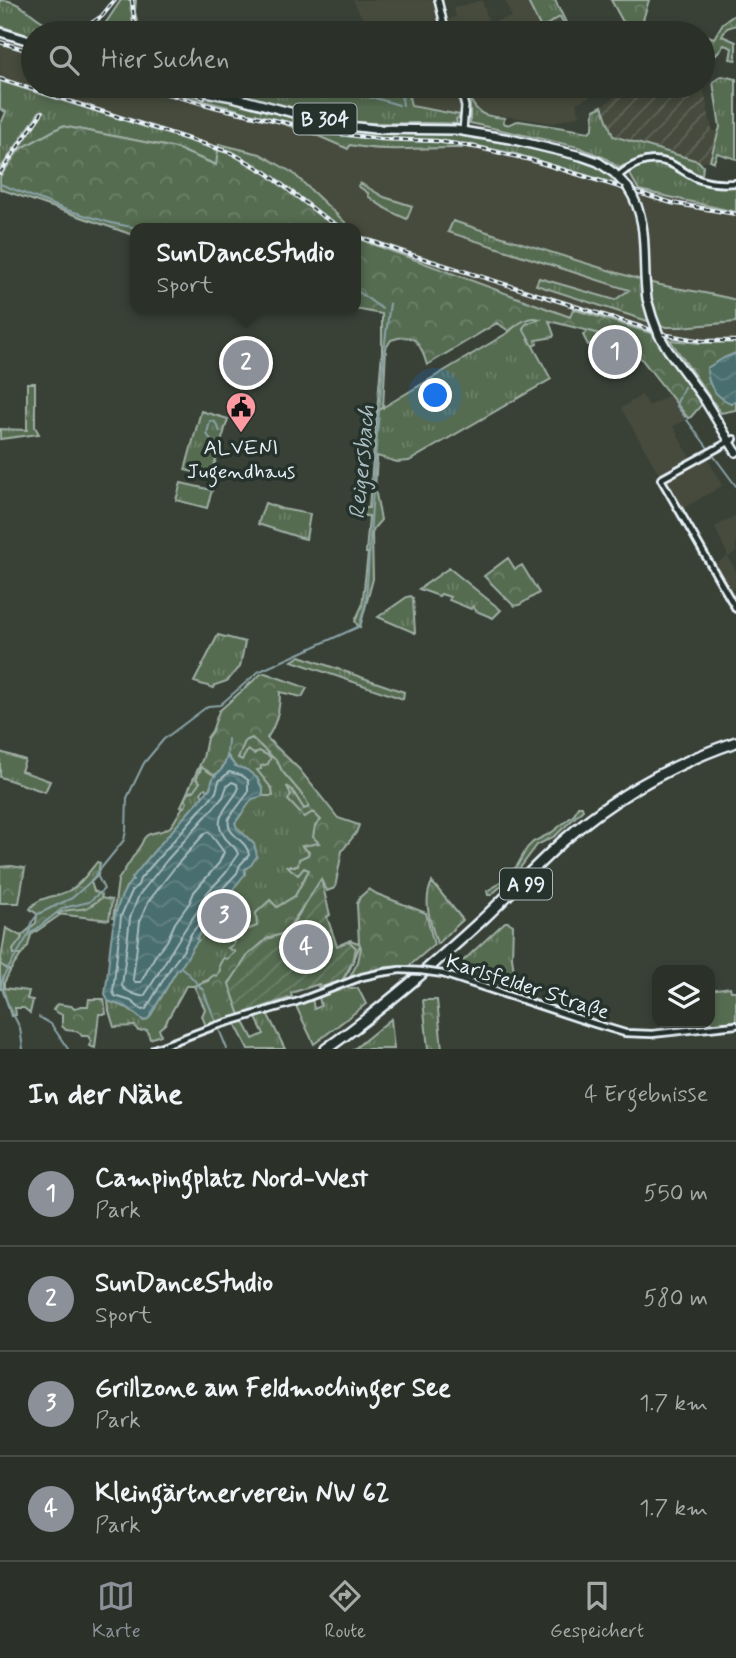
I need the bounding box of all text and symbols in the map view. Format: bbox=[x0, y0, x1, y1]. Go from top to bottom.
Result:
search box bbox=[21, 21, 715, 98]
icon: search bbox=[45, 41, 83, 79]
text: Hier suchen bbox=[101, 43, 229, 77]
road number: B 304 bbox=[294, 104, 356, 134]
popup bbox=[130, 223, 361, 314]
text: SunDanceStudio bbox=[156, 237, 335, 271]
text: Sport bbox=[156, 271, 213, 301]
pin: 1 bbox=[592, 326, 638, 378]
pin: 2 bbox=[223, 337, 269, 389]
your location bbox=[418, 378, 452, 412]
public building icon: ALVENI Jugendhaus bbox=[224, 390, 258, 434]
water label: Reigersbach bbox=[343, 404, 383, 520]
place label: ALVENI Jugendhaus bbox=[187, 434, 295, 488]
road number: A 99 bbox=[500, 869, 552, 900]
pin: 3 bbox=[201, 890, 247, 942]
pin: 4 bbox=[283, 921, 329, 973]
street label: Karlsfelder Straße bbox=[443, 947, 613, 1027]
map controls bbox=[652, 965, 715, 1028]
button: layers bbox=[652, 965, 715, 1028]
text: In der Nähe bbox=[28, 1075, 183, 1114]
text: 4 Ergebnisse bbox=[584, 1080, 708, 1110]
text: Campingplatz Nord-West bbox=[95, 1162, 368, 1196]
text: 1 bbox=[46, 1179, 56, 1209]
text: 550 m bbox=[644, 1179, 708, 1209]
text: Park bbox=[95, 1196, 141, 1226]
text: SunDanceStudio bbox=[95, 1267, 273, 1301]
text: 2 bbox=[45, 1284, 57, 1314]
text: 580 m bbox=[643, 1284, 708, 1314]
text: Sport bbox=[95, 1301, 152, 1331]
text: Grillzone am Feldmochinger See bbox=[95, 1372, 451, 1406]
text: 3 bbox=[46, 1389, 56, 1419]
text: 1.7 km bbox=[639, 1389, 708, 1419]
text: Park bbox=[95, 1406, 141, 1436]
text: Kleingärtnerverein NW 62 bbox=[95, 1477, 389, 1511]
text: 4 bbox=[44, 1494, 58, 1524]
text: 1.7 km bbox=[639, 1494, 708, 1524]
text: Park bbox=[95, 1511, 141, 1541]
tab: Karte bbox=[92, 1577, 141, 1644]
tab: Route bbox=[325, 1577, 366, 1644]
tab: Gespeichert bbox=[550, 1577, 644, 1644]

